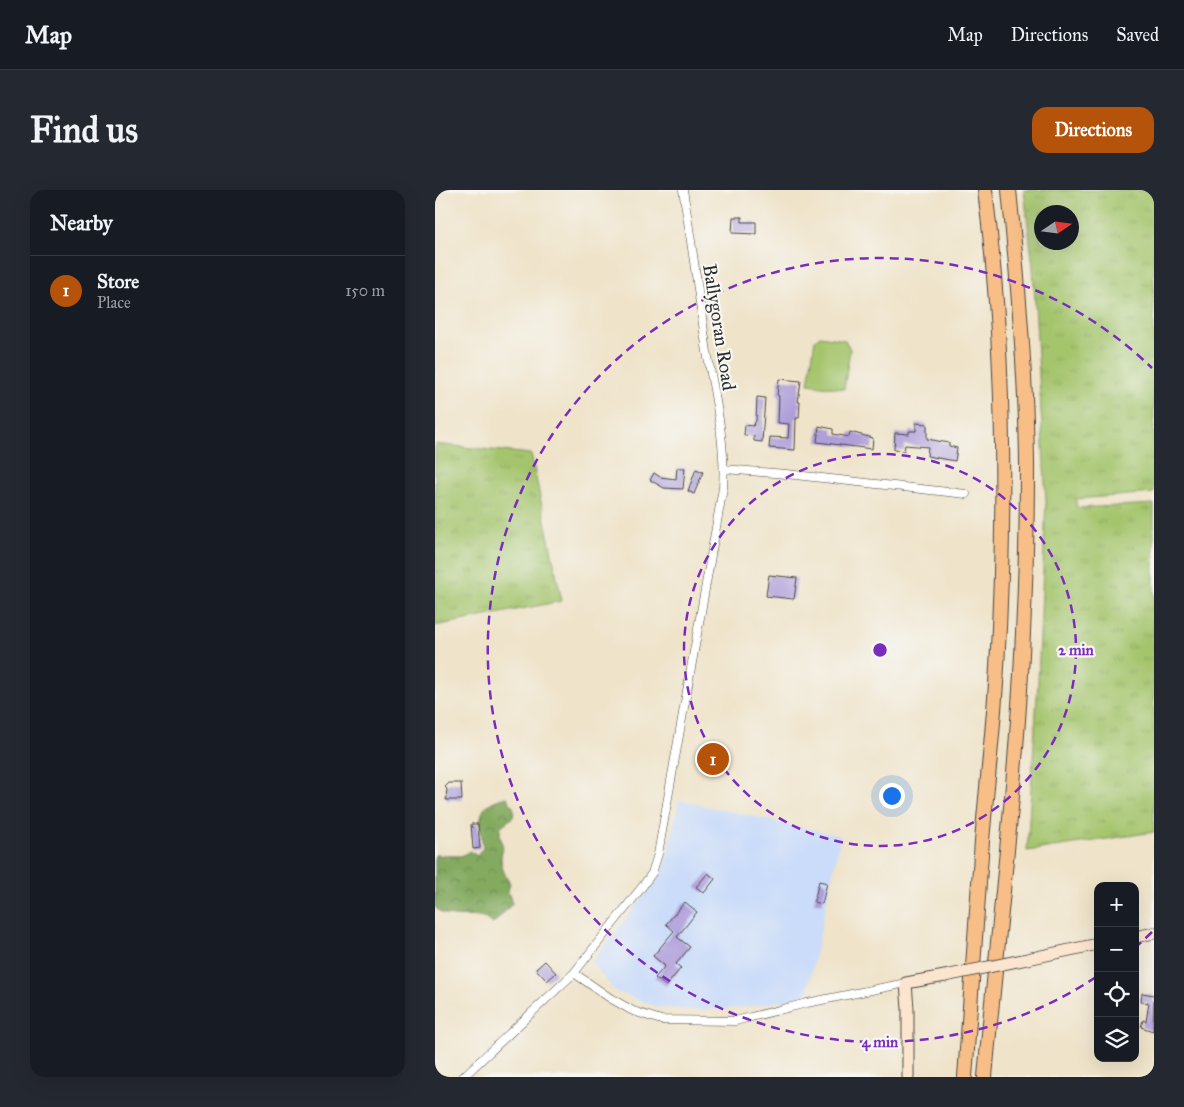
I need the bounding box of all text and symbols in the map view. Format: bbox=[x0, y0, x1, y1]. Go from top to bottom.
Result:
text: Map bbox=[25, 20, 72, 50]
text: Map bbox=[947, 24, 983, 46]
text: Directions bbox=[1011, 24, 1088, 46]
text: Saved bbox=[1116, 24, 1159, 46]
button: Directions bbox=[1032, 107, 1154, 153]
text: Find us bbox=[30, 109, 138, 152]
north arrow bbox=[1034, 205, 1079, 250]
text: Nearby bbox=[50, 210, 113, 236]
street label: Ballygoran Road bbox=[697, 262, 741, 393]
text: Store bbox=[97, 270, 139, 293]
text: 1 bbox=[63, 281, 69, 300]
text: 150 m bbox=[345, 281, 385, 300]
text: Place bbox=[97, 293, 131, 312]
centre of rings bbox=[871, 641, 889, 659]
text: 2 min bbox=[1058, 641, 1095, 659]
pin: 1 bbox=[697, 740, 729, 778]
your location bbox=[879, 783, 905, 809]
map controls bbox=[1094, 882, 1139, 1062]
button: + bbox=[1094, 882, 1139, 927]
button: − bbox=[1094, 927, 1139, 972]
button: locate bbox=[1094, 972, 1139, 1017]
button: layers bbox=[1094, 1017, 1139, 1062]
text: 4 min bbox=[862, 1033, 899, 1052]

